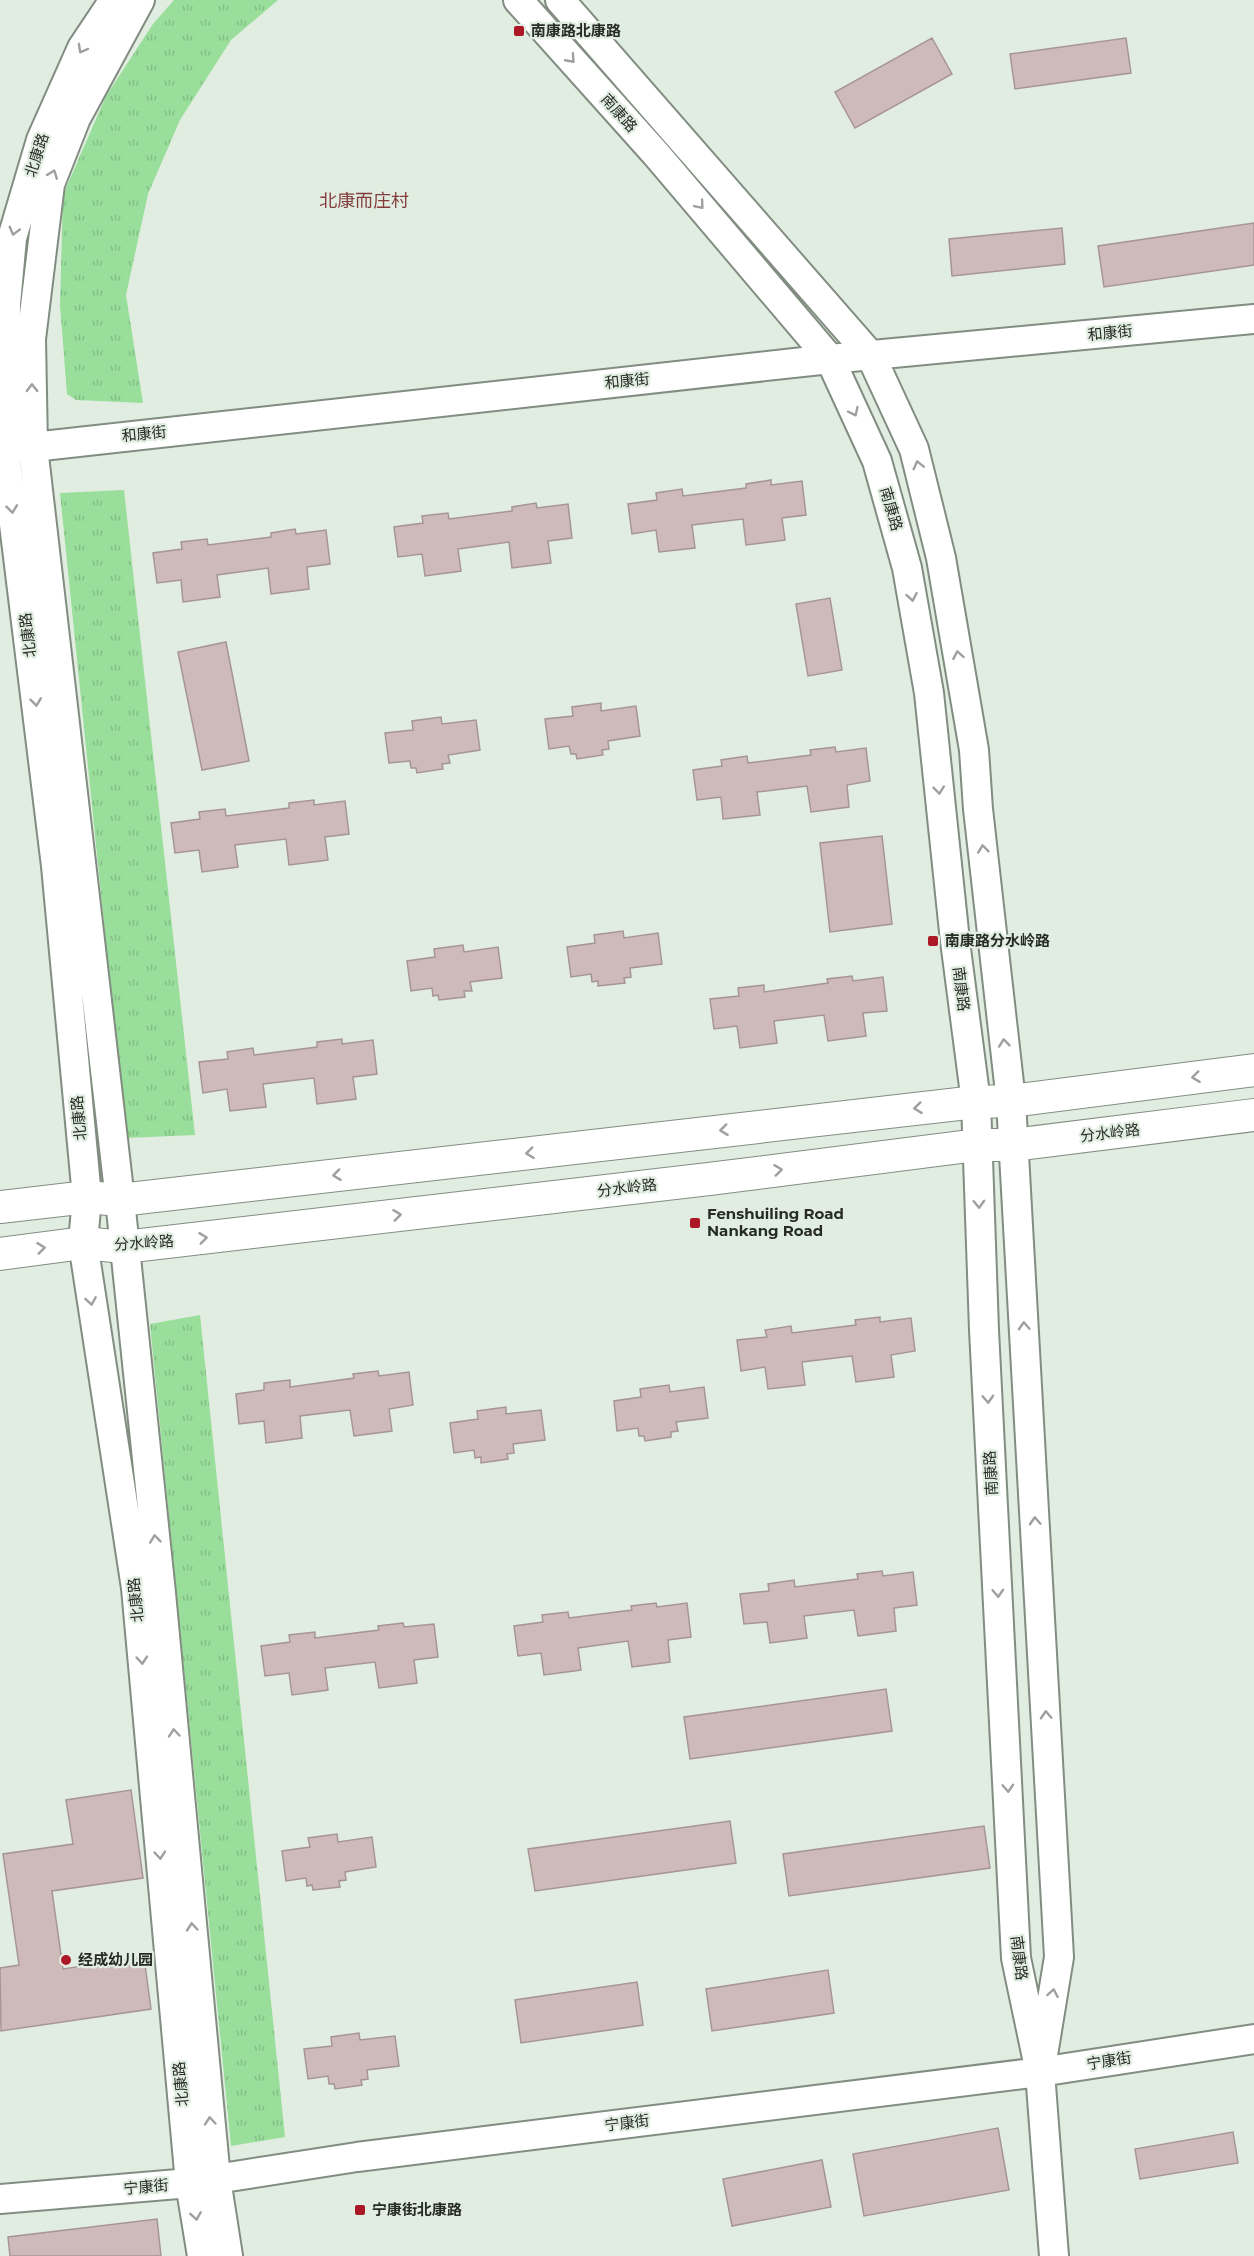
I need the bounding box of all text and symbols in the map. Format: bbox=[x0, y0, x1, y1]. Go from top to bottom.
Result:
place label: 南康路北康路 bbox=[531, 21, 621, 40]
marker: 南康路北康路 bbox=[512, 24, 526, 38]
one-way arrow bbox=[78, 43, 89, 53]
one-way arrow bbox=[564, 52, 575, 63]
street label: 南康路 bbox=[597, 90, 641, 136]
street label: 北康路 bbox=[21, 131, 53, 179]
one-way arrow bbox=[46, 169, 59, 180]
district label: 北康而庄村 bbox=[319, 190, 409, 212]
one-way arrow bbox=[693, 198, 704, 209]
one-way arrow bbox=[9, 225, 21, 236]
street label: 和康街 bbox=[1087, 321, 1133, 344]
street label: 和康街 bbox=[604, 369, 650, 392]
one-way arrow bbox=[26, 384, 38, 393]
one-way arrow bbox=[847, 405, 859, 416]
street label: 和康街 bbox=[121, 422, 167, 445]
one-way arrow bbox=[913, 460, 925, 471]
street label: 南康路 bbox=[876, 485, 907, 533]
one-way arrow bbox=[5, 504, 18, 513]
one-way arrow bbox=[906, 593, 918, 602]
street label: 北康路 bbox=[15, 612, 40, 659]
one-way arrow bbox=[952, 651, 965, 661]
one-way arrow bbox=[29, 698, 42, 707]
one-way arrow bbox=[932, 786, 945, 795]
one-way arrow bbox=[977, 844, 990, 853]
place label: 南康路分水岭路 bbox=[945, 931, 1050, 950]
marker: 南康路分水岭路 bbox=[926, 934, 940, 948]
street label: 南康路 bbox=[949, 965, 974, 1012]
one-way arrow bbox=[998, 1038, 1011, 1047]
one-way arrow bbox=[1191, 1071, 1201, 1083]
street label: 北康路 bbox=[67, 1095, 90, 1141]
one-way arrow bbox=[913, 1101, 923, 1114]
street label: 分水岭路 bbox=[1079, 1119, 1141, 1146]
one-way arrow bbox=[720, 1124, 729, 1136]
one-way arrow bbox=[526, 1146, 535, 1158]
one-way arrow bbox=[774, 1164, 783, 1177]
one-way arrow bbox=[332, 1168, 341, 1181]
street label: 分水岭路 bbox=[596, 1174, 658, 1201]
one-way arrow bbox=[973, 1199, 985, 1208]
place label: Fenshuiling Road Nankang Road bbox=[707, 1204, 844, 1240]
one-way arrow bbox=[393, 1209, 402, 1222]
marker: Fenshuiling Road Nankang Road bbox=[688, 1216, 702, 1230]
street label: 分水岭路 bbox=[113, 1231, 175, 1254]
one-way arrow bbox=[199, 1232, 208, 1245]
one-way arrow bbox=[37, 1243, 46, 1255]
one-way arrow bbox=[85, 1297, 97, 1306]
one-way arrow bbox=[1017, 1321, 1030, 1330]
one-way arrow bbox=[981, 1394, 994, 1403]
street label: 南康路 bbox=[980, 1450, 1001, 1496]
one-way arrow bbox=[1028, 1516, 1041, 1525]
one-way arrow bbox=[149, 1534, 162, 1543]
street label: 北康路 bbox=[124, 1577, 147, 1623]
one-way arrow bbox=[991, 1589, 1004, 1598]
one-way arrow bbox=[135, 1656, 148, 1665]
one-way arrow bbox=[1039, 1711, 1052, 1720]
one-way arrow bbox=[168, 1728, 181, 1737]
one-way arrow bbox=[1001, 1784, 1014, 1793]
one-way arrow bbox=[153, 1850, 166, 1859]
one-way arrow bbox=[186, 1922, 199, 1932]
street label: 南康路 bbox=[1007, 1934, 1032, 1981]
place label: 经成幼儿园 bbox=[78, 1950, 153, 1969]
marker: 经成幼儿园 bbox=[59, 1953, 73, 1967]
one-way arrow bbox=[1046, 1989, 1059, 1999]
street label: 宁康街 bbox=[1085, 2048, 1133, 2073]
street label: 北康路 bbox=[169, 2061, 192, 2107]
street label: 宁康街 bbox=[603, 2110, 650, 2135]
one-way arrow bbox=[204, 2117, 217, 2126]
street label: 宁康街 bbox=[123, 2175, 169, 2198]
place label: 宁康街北康路 bbox=[372, 2200, 462, 2219]
marker: 宁康街北康路 bbox=[353, 2203, 367, 2217]
one-way arrow bbox=[189, 2211, 201, 2220]

